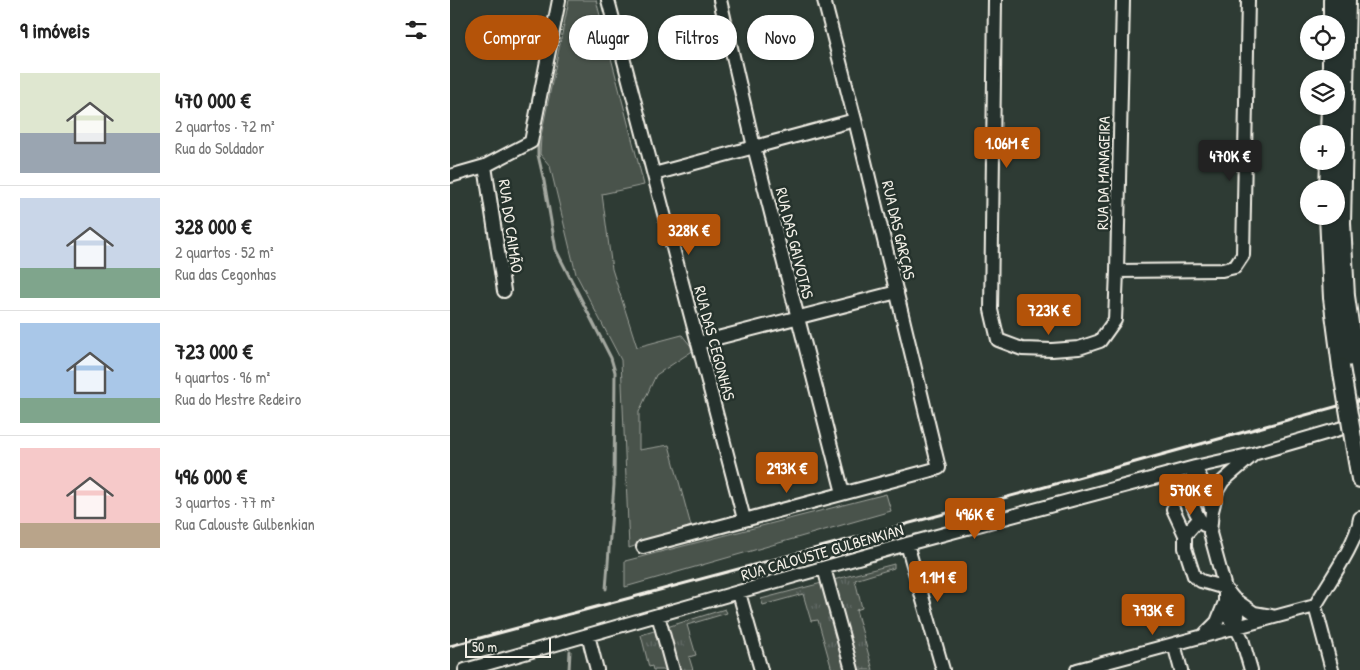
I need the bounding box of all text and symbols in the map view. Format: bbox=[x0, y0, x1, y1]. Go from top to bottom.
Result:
chip: Comprar bbox=[465, 15, 559, 60]
chip: Alugar bbox=[569, 15, 648, 60]
chip: Filtros bbox=[658, 15, 737, 60]
chip: Novo bbox=[747, 15, 814, 60]
map controls bbox=[1300, 15, 1345, 225]
button: locate bbox=[1300, 15, 1345, 60]
text: 9 imóveis bbox=[20, 16, 90, 45]
icon: filters bbox=[402, 16, 430, 44]
button: layers bbox=[1300, 70, 1345, 115]
text: 470 000 € bbox=[175, 86, 251, 115]
icon: home bbox=[60, 93, 120, 153]
text: 2 quartos · 72 m² bbox=[175, 115, 275, 137]
street label: RUA DA MANAGEIRA bbox=[1091, 116, 1115, 230]
button: + bbox=[1300, 125, 1345, 170]
pin: 1.06M € bbox=[961, 126, 1053, 169]
text: 1.06M € bbox=[985, 132, 1029, 154]
text: Rua do Soldador bbox=[175, 137, 264, 159]
pin: 470K € bbox=[1189, 140, 1271, 182]
text: 470K € bbox=[1210, 145, 1250, 167]
street label: RUA DO CAIMÃO bbox=[494, 178, 528, 274]
street label: RUA DAS GARÇAS bbox=[877, 178, 921, 282]
button: − bbox=[1300, 180, 1345, 225]
street label: RUA DAS GAIVOTAS bbox=[771, 185, 820, 301]
text: 328 000 € bbox=[175, 212, 251, 241]
pin: 328K € bbox=[648, 214, 730, 256]
icon: home bbox=[60, 218, 120, 278]
text: 328K € bbox=[668, 219, 710, 241]
text: 2 quartos · 52 m² bbox=[175, 241, 274, 263]
text: Rua das Cegonhas bbox=[175, 263, 276, 285]
street label: RUA DAS CEGONHAS bbox=[689, 283, 741, 403]
pin: 723K € bbox=[1008, 294, 1090, 336]
text: 723K € bbox=[1028, 299, 1070, 321]
text: 723 000 € bbox=[175, 337, 253, 366]
icon: home bbox=[60, 343, 120, 403]
text: 4 quartos · 96 m² bbox=[175, 366, 270, 388]
text: Rua do Mestre Redeiro bbox=[175, 388, 301, 410]
pin: 293K € bbox=[746, 452, 828, 494]
text: 293K € bbox=[767, 457, 807, 479]
text: 496 000 € bbox=[175, 462, 247, 491]
icon: home bbox=[60, 468, 120, 528]
pin: 570K € bbox=[1150, 474, 1232, 516]
text: 570K € bbox=[1170, 479, 1212, 501]
text: 3 quartos · 77 m² bbox=[175, 491, 275, 513]
pin: 496K € bbox=[934, 498, 1016, 540]
text: 496K € bbox=[956, 503, 994, 525]
text: Rua Calouste Gulbenkian bbox=[175, 513, 315, 535]
street label: RUA CALOUSTE GULBENKIAN bbox=[738, 518, 906, 586]
pin: 1.1M € bbox=[897, 560, 979, 603]
text: 1.1M € bbox=[920, 566, 956, 588]
pin: 793K € bbox=[1112, 594, 1194, 636]
text: 793K € bbox=[1133, 599, 1173, 621]
scale bar bbox=[465, 635, 551, 658]
text: 50 m bbox=[472, 637, 497, 656]

